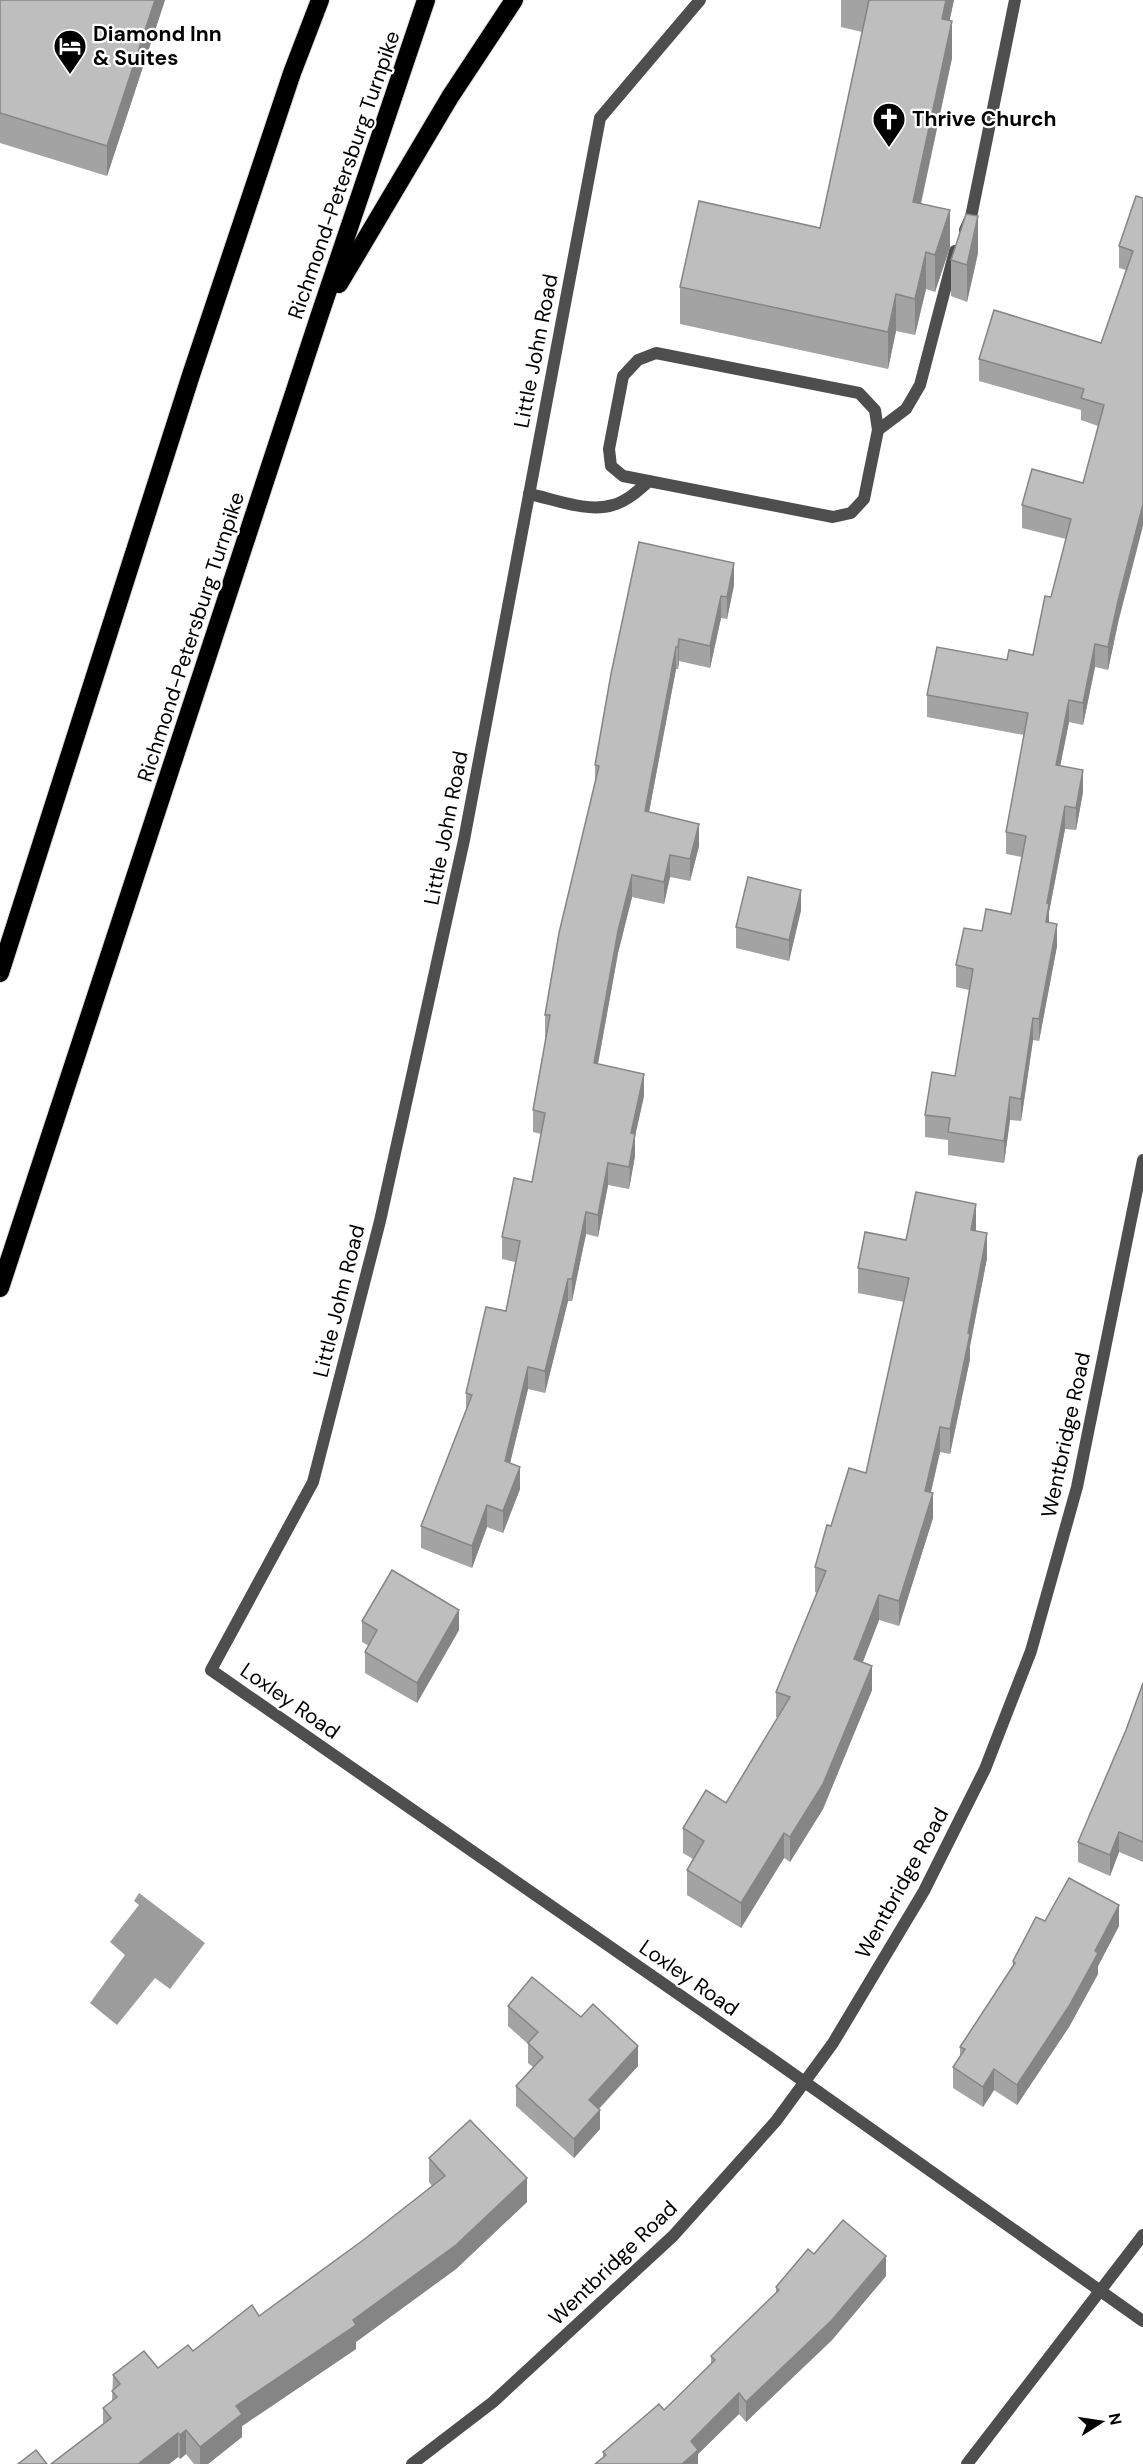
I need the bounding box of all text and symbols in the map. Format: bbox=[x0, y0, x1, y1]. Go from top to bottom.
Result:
place label: Diamond Inn & Suites bbox=[93, 20, 222, 72]
street label: Richmond-Petersburg Turnpike bbox=[281, 27, 407, 323]
hotel icon: Diamond Inn & Suites bbox=[52, 28, 88, 75]
church icon: Thrive Church bbox=[871, 101, 907, 148]
place label: Thrive Church bbox=[912, 105, 1056, 133]
street label: Little John Road bbox=[507, 272, 565, 430]
street label: Richmond-Petersburg Turnpike bbox=[131, 488, 251, 786]
street label: Little John Road bbox=[417, 749, 475, 907]
street label: Little John Road bbox=[307, 1222, 371, 1380]
street label: Wentbridge Road bbox=[1035, 1350, 1097, 1520]
street label: Loxley Road bbox=[235, 1656, 345, 1746]
street label: Wentbridge Road bbox=[849, 1803, 955, 1963]
street label: Loxley Road bbox=[634, 1933, 744, 2023]
street label: Wentbridge Road bbox=[543, 2194, 683, 2332]
north arrow bbox=[1071, 2392, 1131, 2452]
text: N bbox=[1104, 2411, 1127, 2427]

